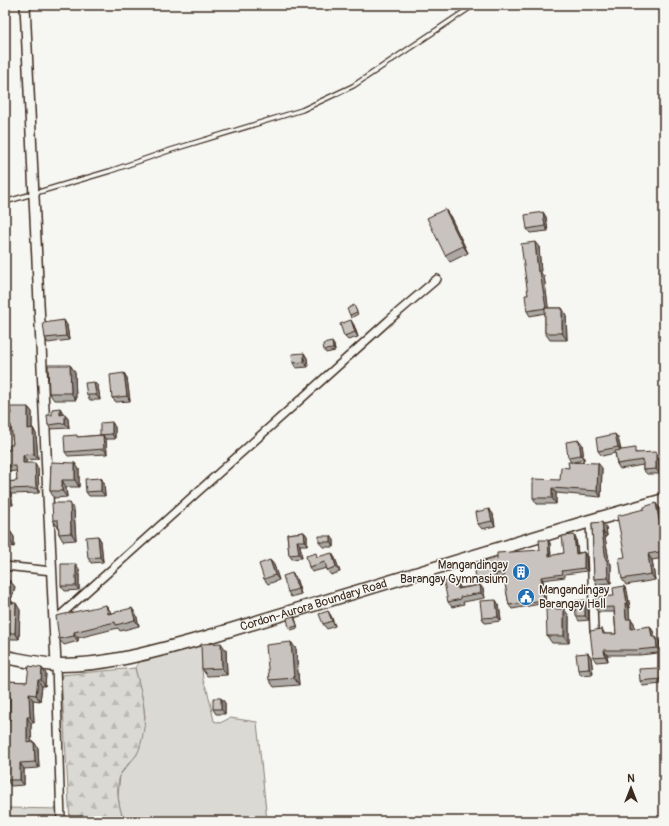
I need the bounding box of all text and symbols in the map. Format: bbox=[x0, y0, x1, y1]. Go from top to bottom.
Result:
place label: Mangandingay Barangay Gymnasium bbox=[400, 558, 508, 587]
building icon: Mangandingay Barangay Gymnasium bbox=[511, 562, 531, 582]
street label: Cordon-Aurora Boundary Road bbox=[238, 576, 389, 635]
place label: Mangandingay Barangay Hall bbox=[539, 583, 609, 612]
public building icon: Mangandingay Barangay Hall bbox=[516, 587, 536, 607]
north arrow bbox=[611, 768, 651, 808]
text: N bbox=[627, 772, 635, 785]

